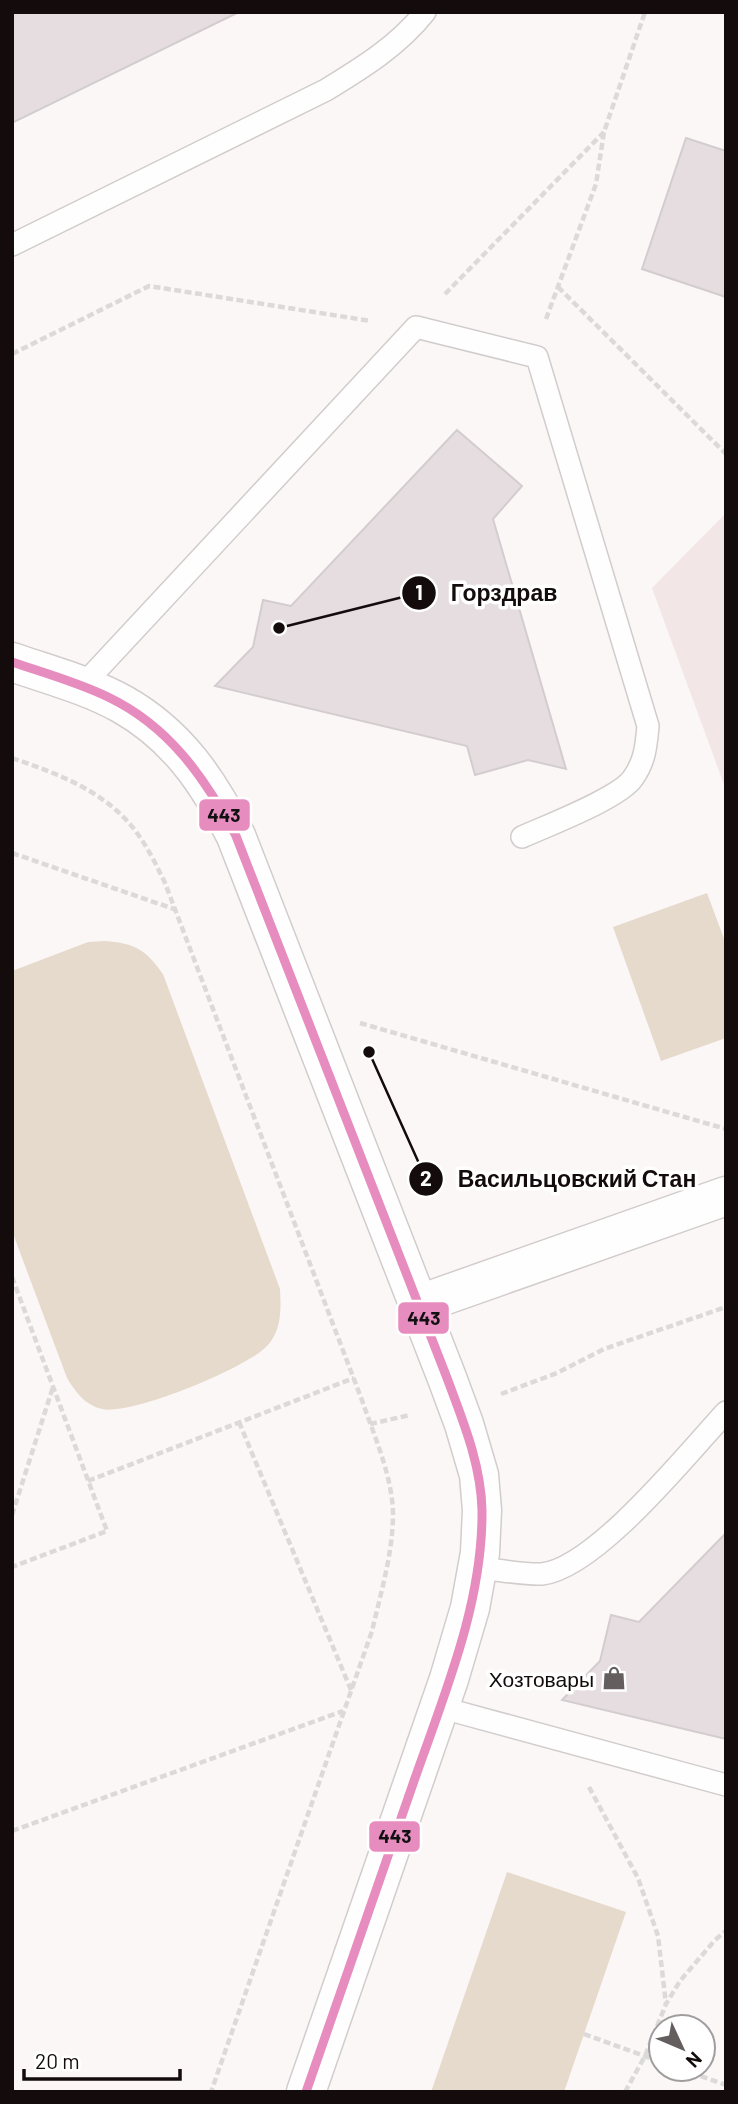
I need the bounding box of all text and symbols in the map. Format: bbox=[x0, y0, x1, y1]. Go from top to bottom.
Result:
callout: Горздрав bbox=[402, 571, 572, 615]
text: Горздрав bbox=[451, 578, 557, 606]
text: 1 bbox=[415, 579, 423, 604]
line badge: 443 bbox=[198, 798, 251, 832]
text: 443 bbox=[207, 803, 241, 826]
callout: Васильцовский Стан bbox=[409, 1157, 710, 1201]
text: Васильцовский Стан bbox=[458, 1164, 696, 1192]
text: 2 bbox=[420, 1165, 432, 1190]
line badge: 443 bbox=[397, 1301, 450, 1335]
text: 443 bbox=[407, 1306, 441, 1329]
shop icon: Хозтовары bbox=[600, 1664, 628, 1692]
place label: Хозтовары bbox=[489, 1666, 594, 1691]
line badge: 443 bbox=[368, 1820, 421, 1853]
text: 443 bbox=[378, 1824, 412, 1847]
north arrow bbox=[647, 2013, 717, 2083]
scale bar bbox=[24, 2038, 180, 2082]
text: 20 m bbox=[35, 2048, 80, 2073]
text: N bbox=[682, 2048, 707, 2073]

